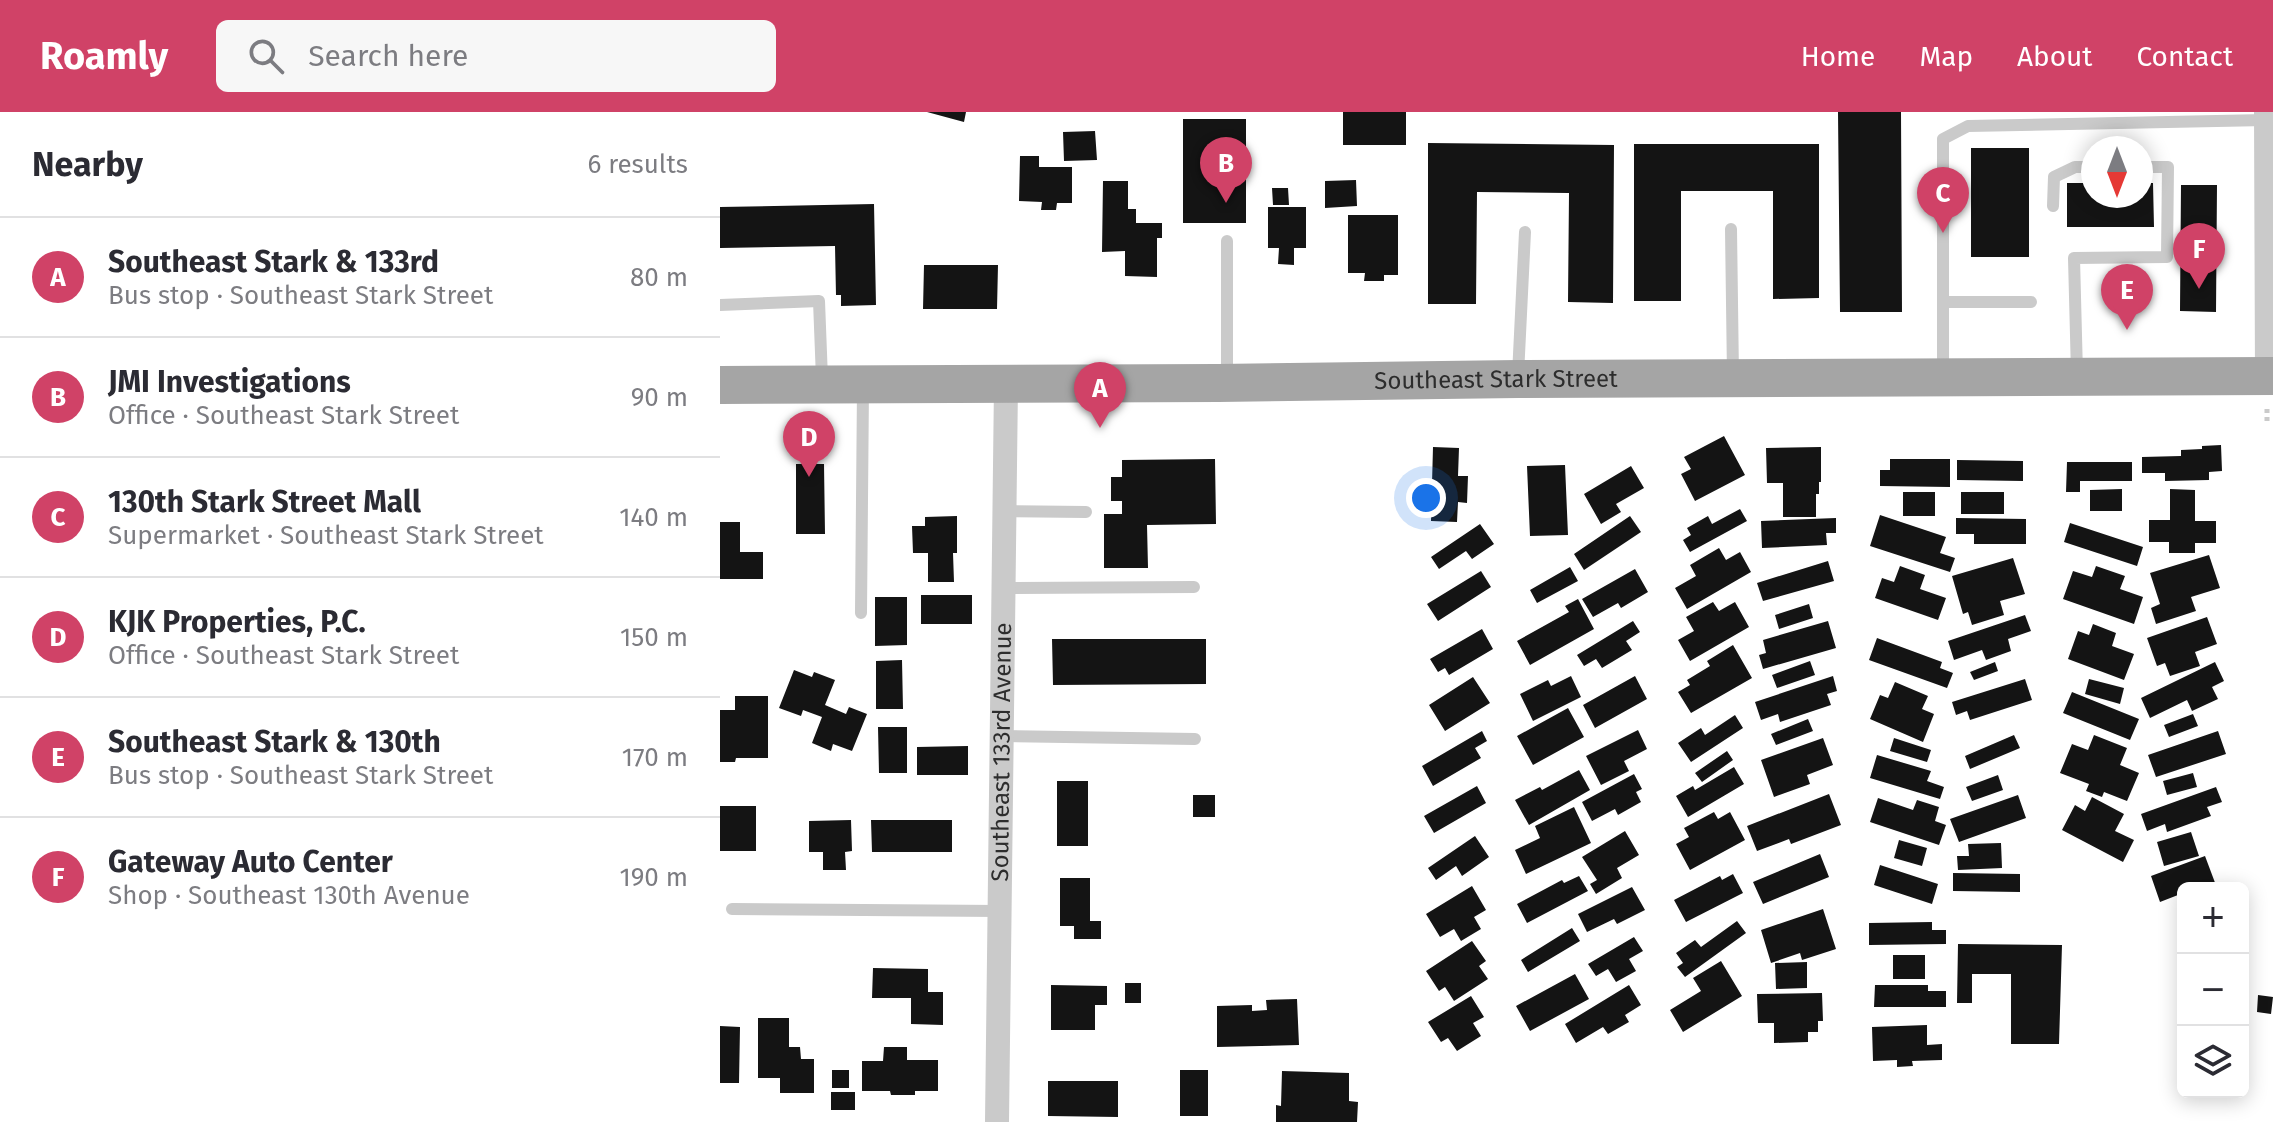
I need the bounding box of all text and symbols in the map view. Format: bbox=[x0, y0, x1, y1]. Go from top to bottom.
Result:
search box bbox=[216, 20, 776, 92]
text: Roamly bbox=[40, 33, 168, 79]
icon: search bbox=[244, 34, 288, 78]
text: Search here bbox=[308, 38, 468, 74]
text: Home bbox=[1801, 40, 1875, 73]
text: Map bbox=[1919, 40, 1973, 73]
text: About bbox=[2017, 40, 2092, 73]
text: Contact bbox=[2136, 40, 2233, 73]
north arrow bbox=[2081, 136, 2153, 208]
pin: B bbox=[1200, 137, 1252, 203]
text: Nearby bbox=[32, 144, 143, 185]
text: 6 results bbox=[587, 149, 688, 180]
pin: C bbox=[1917, 167, 1969, 233]
pin: F bbox=[2173, 223, 2225, 289]
text: Southeast Stark & 133rd bbox=[108, 244, 439, 280]
text: A bbox=[50, 262, 66, 293]
text: 80 m bbox=[630, 262, 688, 293]
pin: E bbox=[2101, 264, 2153, 330]
text: Bus stop · Southeast Stark Street bbox=[108, 280, 493, 311]
pin: A bbox=[1074, 362, 1126, 428]
text: JMI Investigations bbox=[108, 364, 351, 400]
street label: Southeast Stark Street bbox=[1374, 365, 1618, 395]
text: B bbox=[50, 382, 66, 413]
text: 90 m bbox=[631, 382, 688, 413]
text: Office · Southeast Stark Street bbox=[108, 400, 459, 431]
pin: D bbox=[783, 411, 835, 477]
your location bbox=[1406, 478, 1446, 518]
text: 130th Stark Street Mall bbox=[108, 484, 421, 520]
text: C bbox=[51, 502, 65, 533]
text: 140 m bbox=[619, 502, 688, 533]
text: Supermarket · Southeast Stark Street bbox=[108, 520, 544, 551]
text: KJK Properties, P.C. bbox=[108, 604, 366, 640]
text: D bbox=[50, 622, 66, 653]
text: 150 m bbox=[620, 622, 688, 653]
street label: Southeast 133rd Avenue bbox=[986, 622, 1017, 882]
text: Office · Southeast Stark Street bbox=[108, 640, 459, 671]
text: Southeast Stark & 130th bbox=[108, 724, 441, 760]
text: E bbox=[51, 742, 65, 773]
text: 170 m bbox=[622, 742, 688, 773]
text: Bus stop · Southeast Stark Street bbox=[108, 760, 493, 791]
text: Gateway Auto Center bbox=[108, 844, 393, 880]
text: F bbox=[52, 862, 64, 893]
text: 190 m bbox=[619, 862, 688, 893]
text: Shop · Southeast 130th Avenue bbox=[108, 880, 470, 911]
map controls bbox=[2177, 882, 2249, 1098]
button: + bbox=[2177, 882, 2249, 954]
button: − bbox=[2177, 954, 2249, 1026]
button: layers bbox=[2177, 1026, 2249, 1098]

